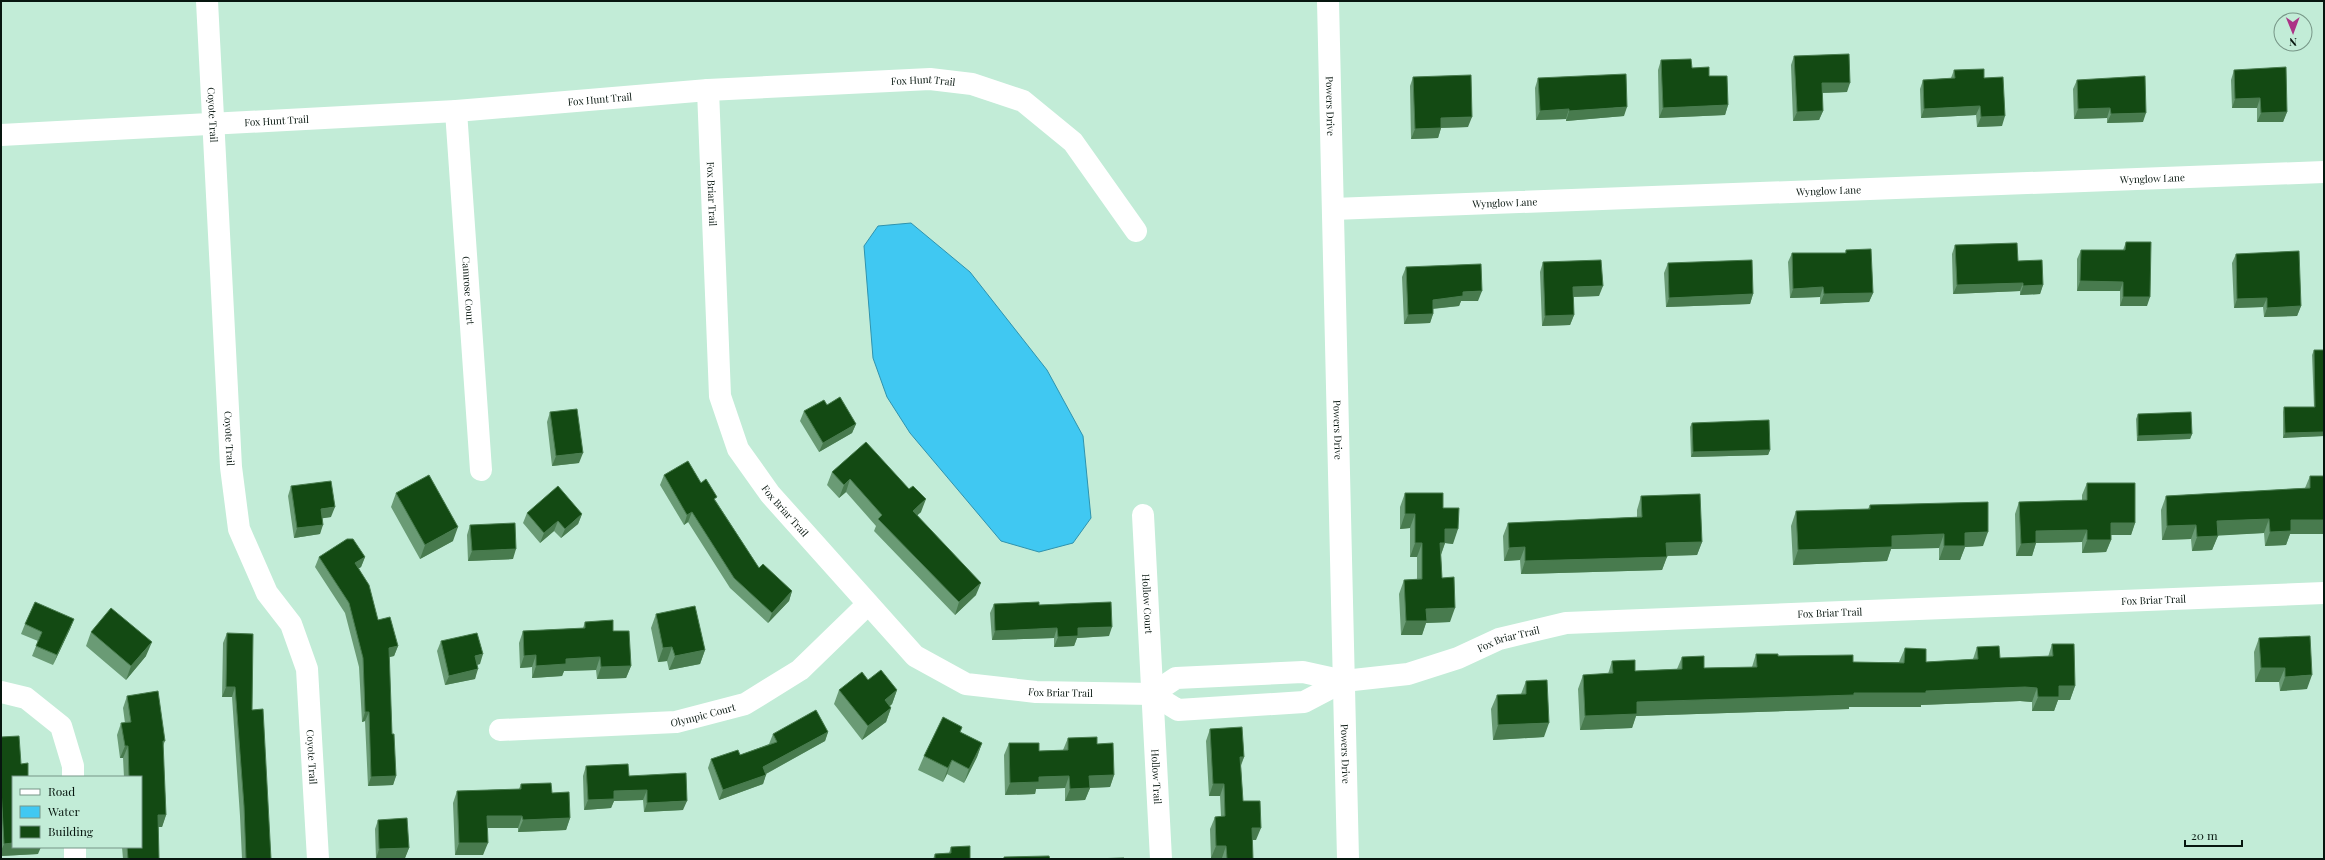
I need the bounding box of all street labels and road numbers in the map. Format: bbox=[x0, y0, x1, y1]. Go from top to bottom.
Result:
street label: Fox Hunt Trail bbox=[891, 72, 956, 89]
street label: Powers Drive bbox=[1323, 76, 1338, 136]
street label: Coyote Trail bbox=[204, 87, 221, 143]
street label: Fox Hunt Trail bbox=[567, 89, 633, 109]
street label: Fox Hunt Trail bbox=[244, 112, 309, 129]
street label: Fox Briar Trail bbox=[704, 161, 720, 227]
street label: Wynglow Lane bbox=[2119, 170, 2185, 187]
street label: Wynglow Lane bbox=[1795, 182, 1861, 199]
street label: Wynglow Lane bbox=[1471, 194, 1538, 211]
street label: Camrose Court bbox=[459, 256, 478, 326]
street label: Powers Drive bbox=[1330, 400, 1346, 460]
street label: Coyote Trail bbox=[221, 411, 238, 466]
street label: Fox Briar Trail bbox=[759, 482, 812, 540]
street label: Hollow Court bbox=[1139, 574, 1156, 635]
street label: Fox Briar Trail bbox=[2121, 591, 2186, 608]
street label: Fox Briar Trail bbox=[1797, 604, 1863, 621]
street label: Fox Briar Trail bbox=[1475, 623, 1541, 655]
street label: Fox Briar Trail bbox=[1027, 684, 1093, 700]
street label: Olympic Court bbox=[670, 700, 737, 729]
street label: Powers Drive bbox=[1338, 724, 1353, 784]
street label: Coyote Trail bbox=[304, 729, 321, 785]
street label: Hollow Trail bbox=[1148, 749, 1165, 805]

